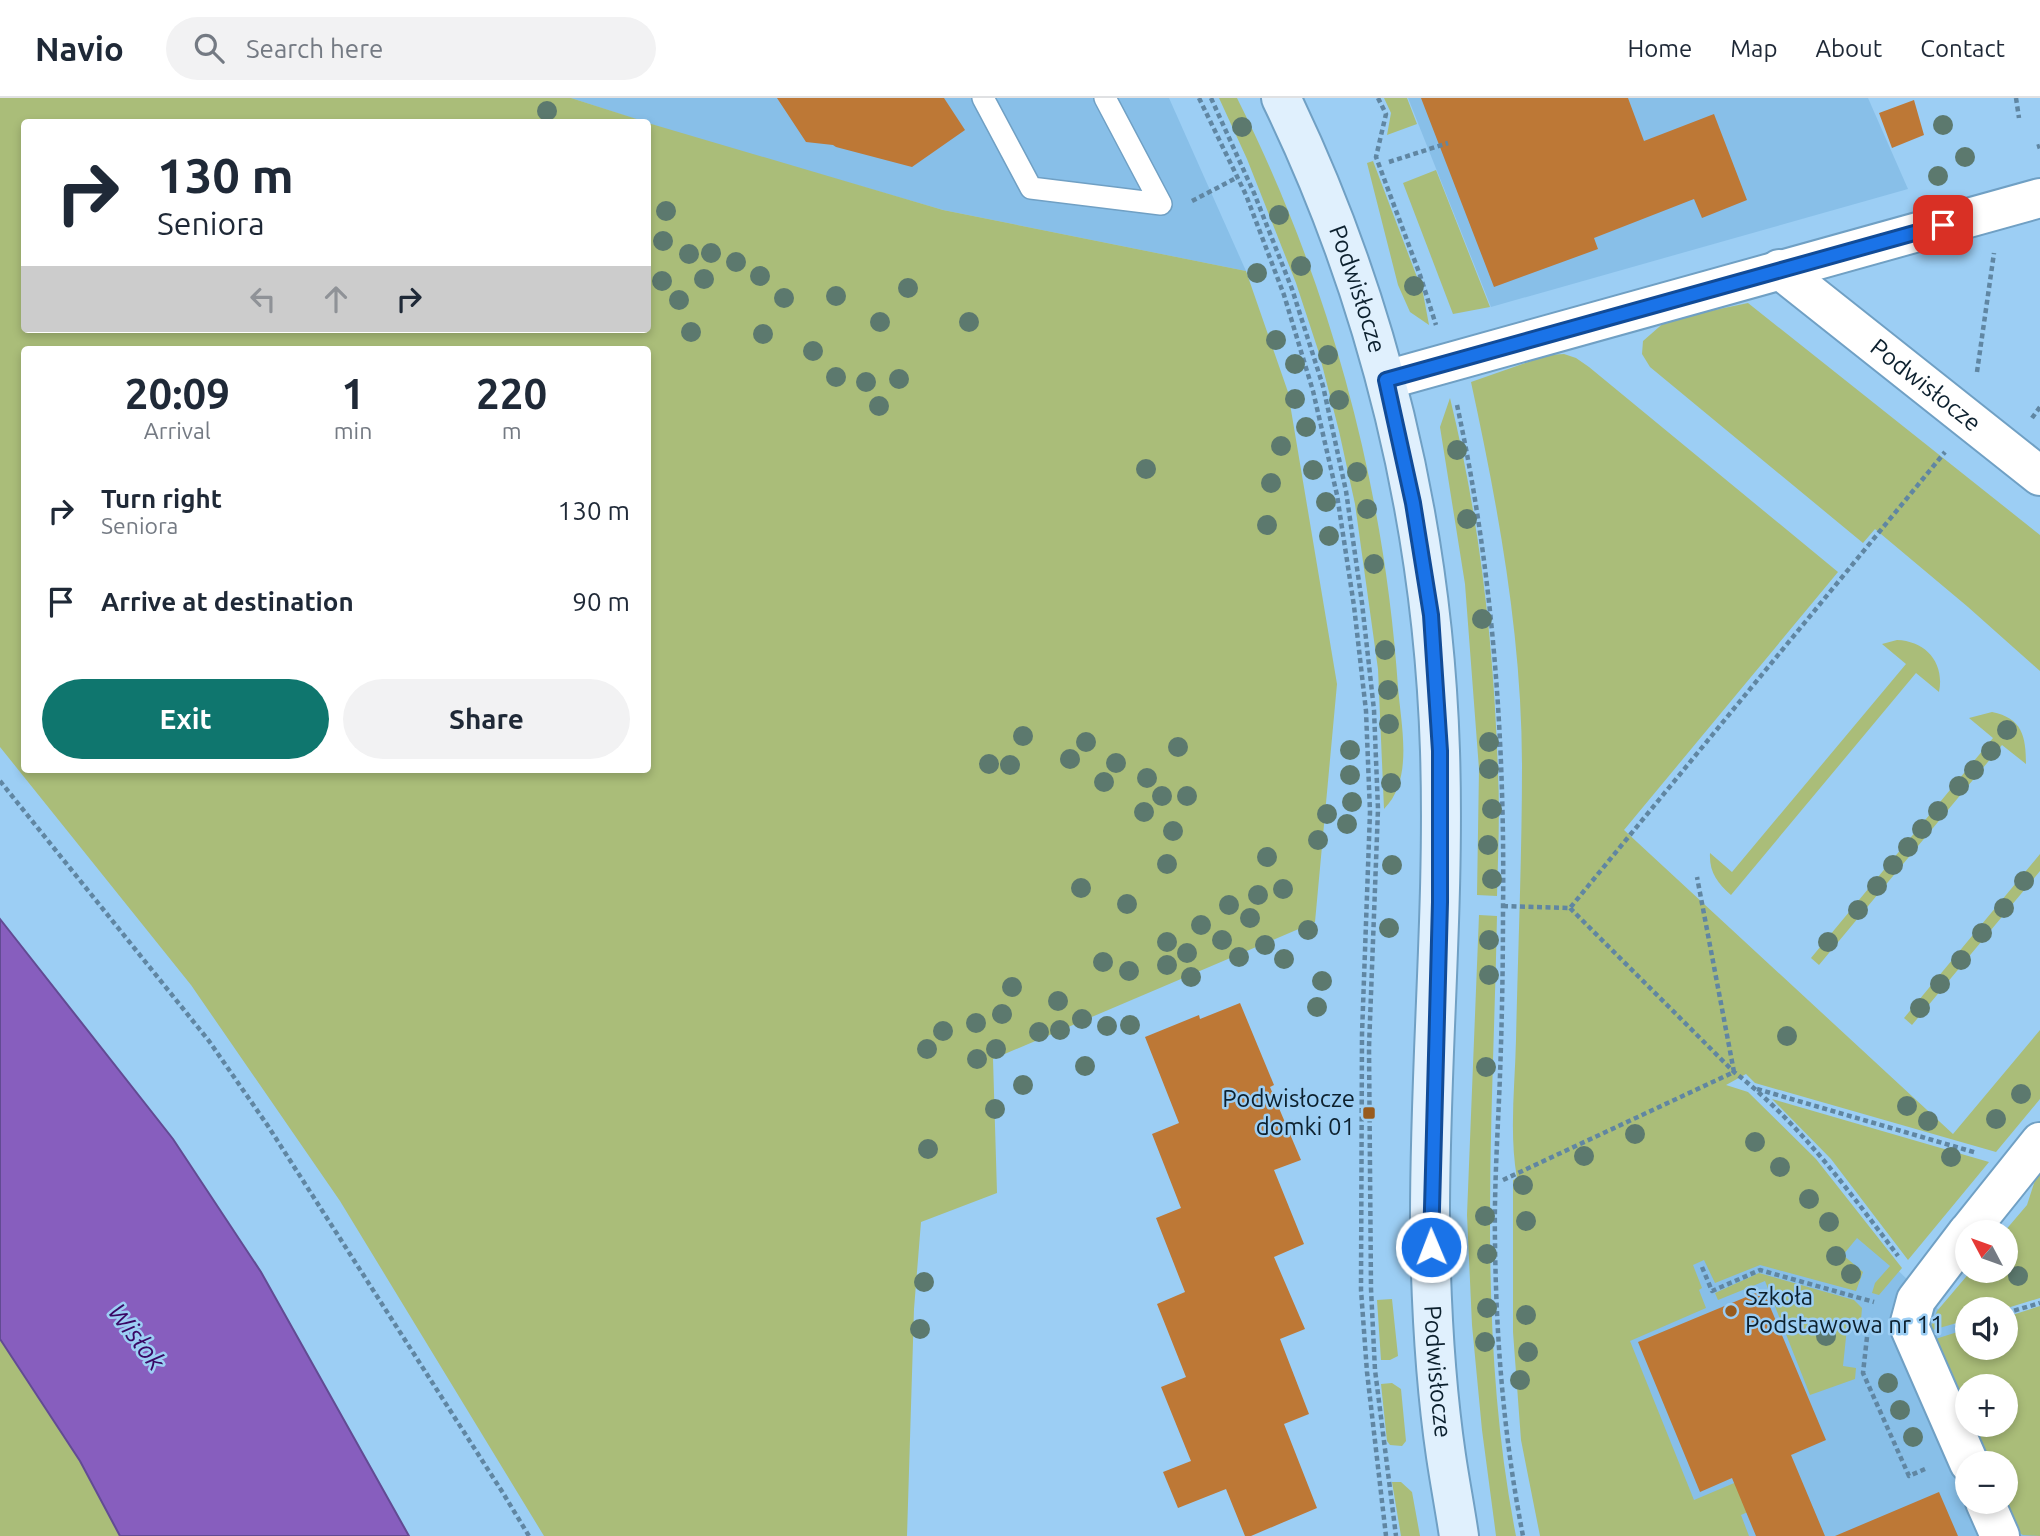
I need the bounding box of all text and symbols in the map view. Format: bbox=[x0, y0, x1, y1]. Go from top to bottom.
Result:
search box bbox=[166, 17, 656, 80]
icon: search bbox=[190, 29, 228, 67]
text: Navio bbox=[35, 30, 124, 67]
text: Search here bbox=[246, 34, 383, 63]
text: Home bbox=[1627, 35, 1692, 62]
text: Map bbox=[1730, 35, 1777, 62]
text: About bbox=[1815, 35, 1882, 62]
text: Contact bbox=[1920, 35, 2005, 62]
icon: right bbox=[42, 147, 133, 238]
text: 130 m bbox=[157, 147, 294, 202]
pin bbox=[1913, 195, 1973, 255]
text: Seniora bbox=[157, 205, 265, 241]
icon: arrive bbox=[1924, 206, 1962, 244]
street label: Podwisłocze bbox=[1324, 221, 1391, 356]
icon: left bbox=[244, 280, 282, 318]
icon: ahead bbox=[317, 280, 355, 318]
icon: right bbox=[390, 280, 428, 318]
street label: Podwisłocze bbox=[1865, 333, 1986, 437]
text: 20:09 bbox=[125, 370, 230, 417]
text: 1 bbox=[341, 370, 365, 417]
text: 220 bbox=[476, 370, 547, 417]
text: Arrival bbox=[144, 418, 211, 443]
text: min bbox=[334, 418, 372, 443]
text: m bbox=[502, 418, 522, 443]
text: Turn right bbox=[101, 484, 222, 513]
icon: right bbox=[42, 492, 80, 530]
text: 130 m bbox=[558, 496, 630, 525]
text: Seniora bbox=[101, 513, 178, 538]
icon: arrive bbox=[42, 583, 80, 621]
text: Arrive at destination bbox=[101, 587, 354, 616]
text: 90 m bbox=[572, 587, 630, 616]
button: Exit bbox=[42, 679, 329, 759]
button: Share bbox=[343, 679, 630, 759]
place label: Podwisłocze domki 01 bbox=[1222, 1085, 1355, 1140]
marker: Podwisłocze domki 01 bbox=[1361, 1105, 1377, 1121]
position arrow bbox=[1394, 1210, 1468, 1284]
north arrow bbox=[1955, 1220, 2018, 1283]
map controls bbox=[1955, 1220, 2018, 1514]
place label: Szkoła Podstawowa nr 11 bbox=[1745, 1283, 1944, 1338]
button: sound bbox=[1955, 1297, 2018, 1360]
water label: Wisłok bbox=[103, 1298, 172, 1376]
marker: Szkoła Podstawowa nr 11 bbox=[1723, 1303, 1739, 1319]
street label: Podwisłocze bbox=[1419, 1305, 1457, 1439]
button: + bbox=[1955, 1374, 2018, 1437]
button: − bbox=[1955, 1451, 2018, 1514]

